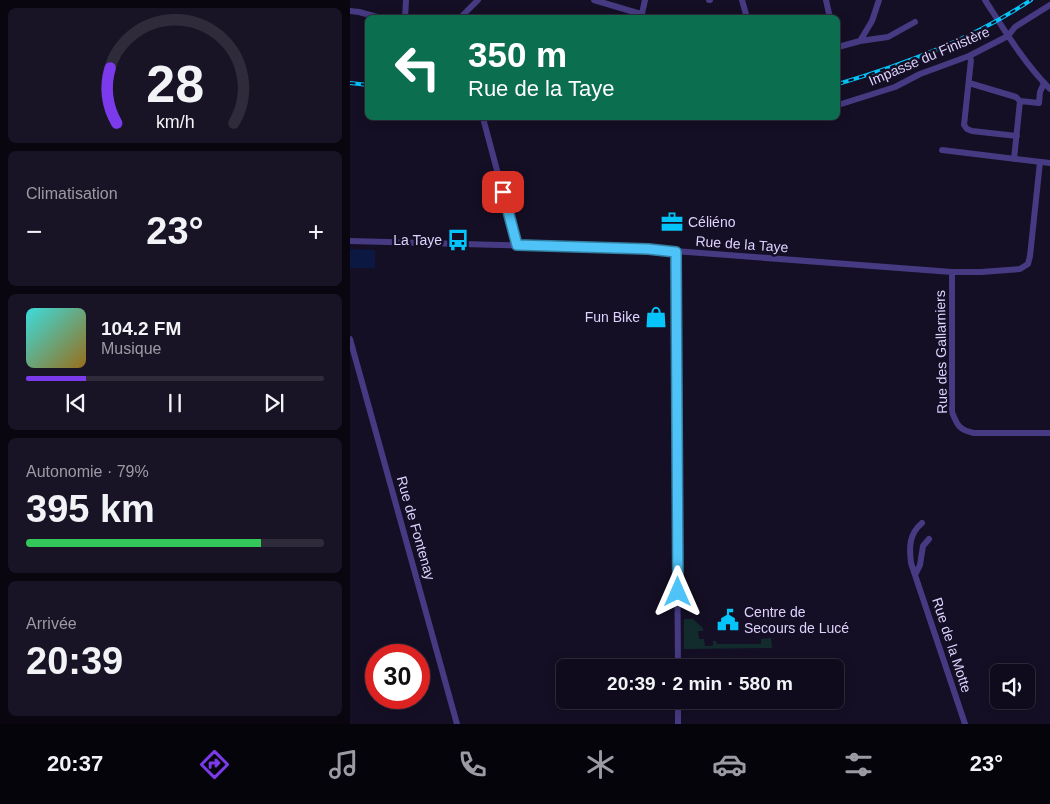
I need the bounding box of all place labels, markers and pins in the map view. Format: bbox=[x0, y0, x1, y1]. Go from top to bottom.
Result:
pin bbox=[482, 171, 524, 213]
office icon: Céliéno bbox=[659, 209, 685, 235]
place label: Céliéno bbox=[688, 214, 736, 230]
bus stop icon: La Taye bbox=[445, 227, 471, 253]
place label: La Taye bbox=[393, 232, 442, 248]
shop icon: Fun Bike bbox=[643, 304, 669, 330]
place label: Fun Bike bbox=[585, 309, 640, 325]
place label: Centre de Secours de Lucé bbox=[744, 604, 849, 636]
public building icon: Centre de Secours de Lucé bbox=[715, 607, 741, 633]

